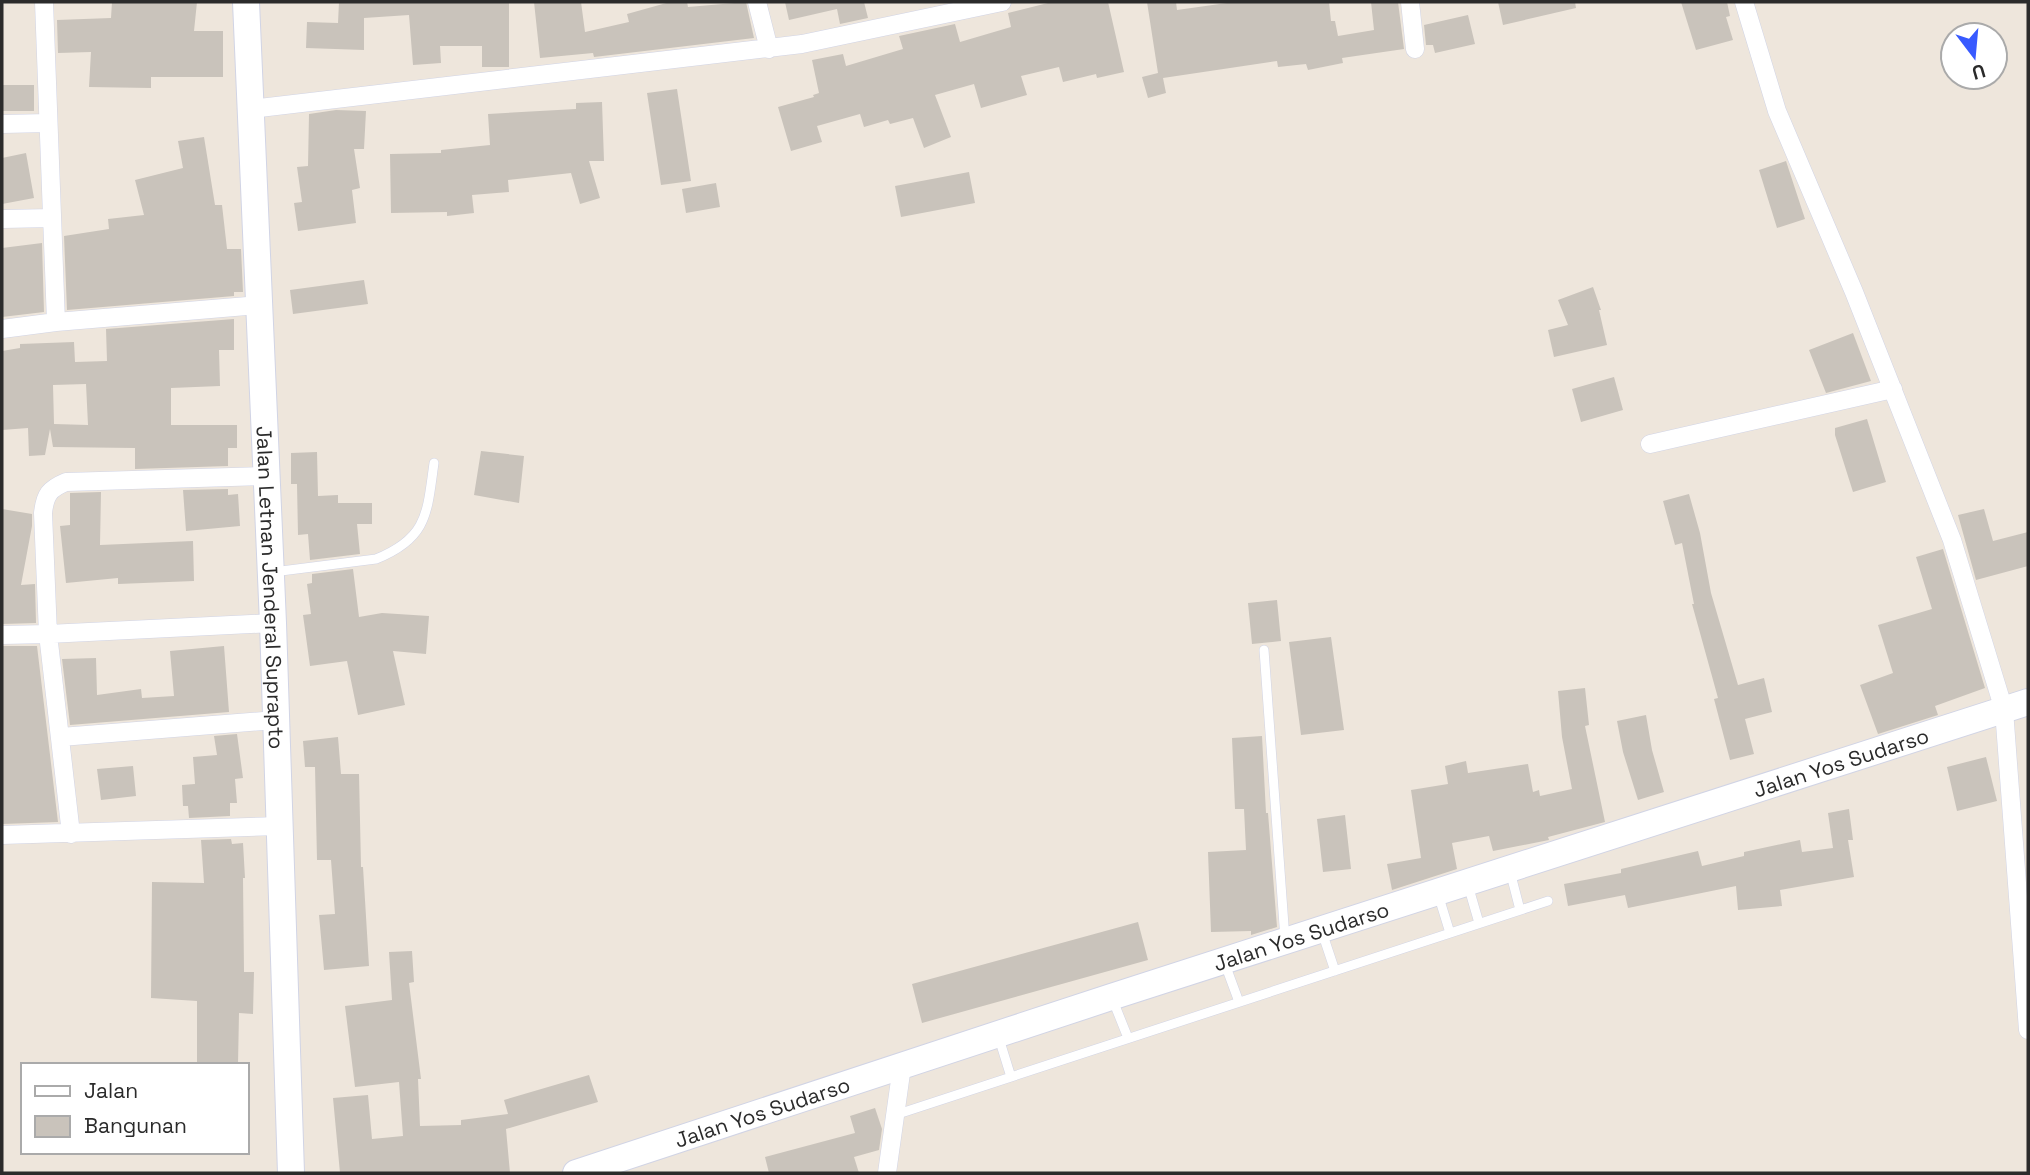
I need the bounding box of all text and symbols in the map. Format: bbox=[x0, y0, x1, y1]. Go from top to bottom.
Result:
north arrow bbox=[1939, 21, 2009, 91]
text: U bbox=[1969, 58, 1988, 86]
street label: Jalan Letnan Jenderal Suprapto bbox=[251, 425, 291, 750]
street label: Jalan Yos Sudarso bbox=[1750, 721, 1932, 803]
street label: Jalan Yos Sudarso bbox=[1210, 895, 1392, 977]
legend bbox=[21, 1063, 248, 1154]
street label: Jalan Yos Sudarso bbox=[671, 1070, 853, 1153]
text: Jalan bbox=[84, 1077, 138, 1104]
text: Bangunan bbox=[84, 1112, 187, 1139]

